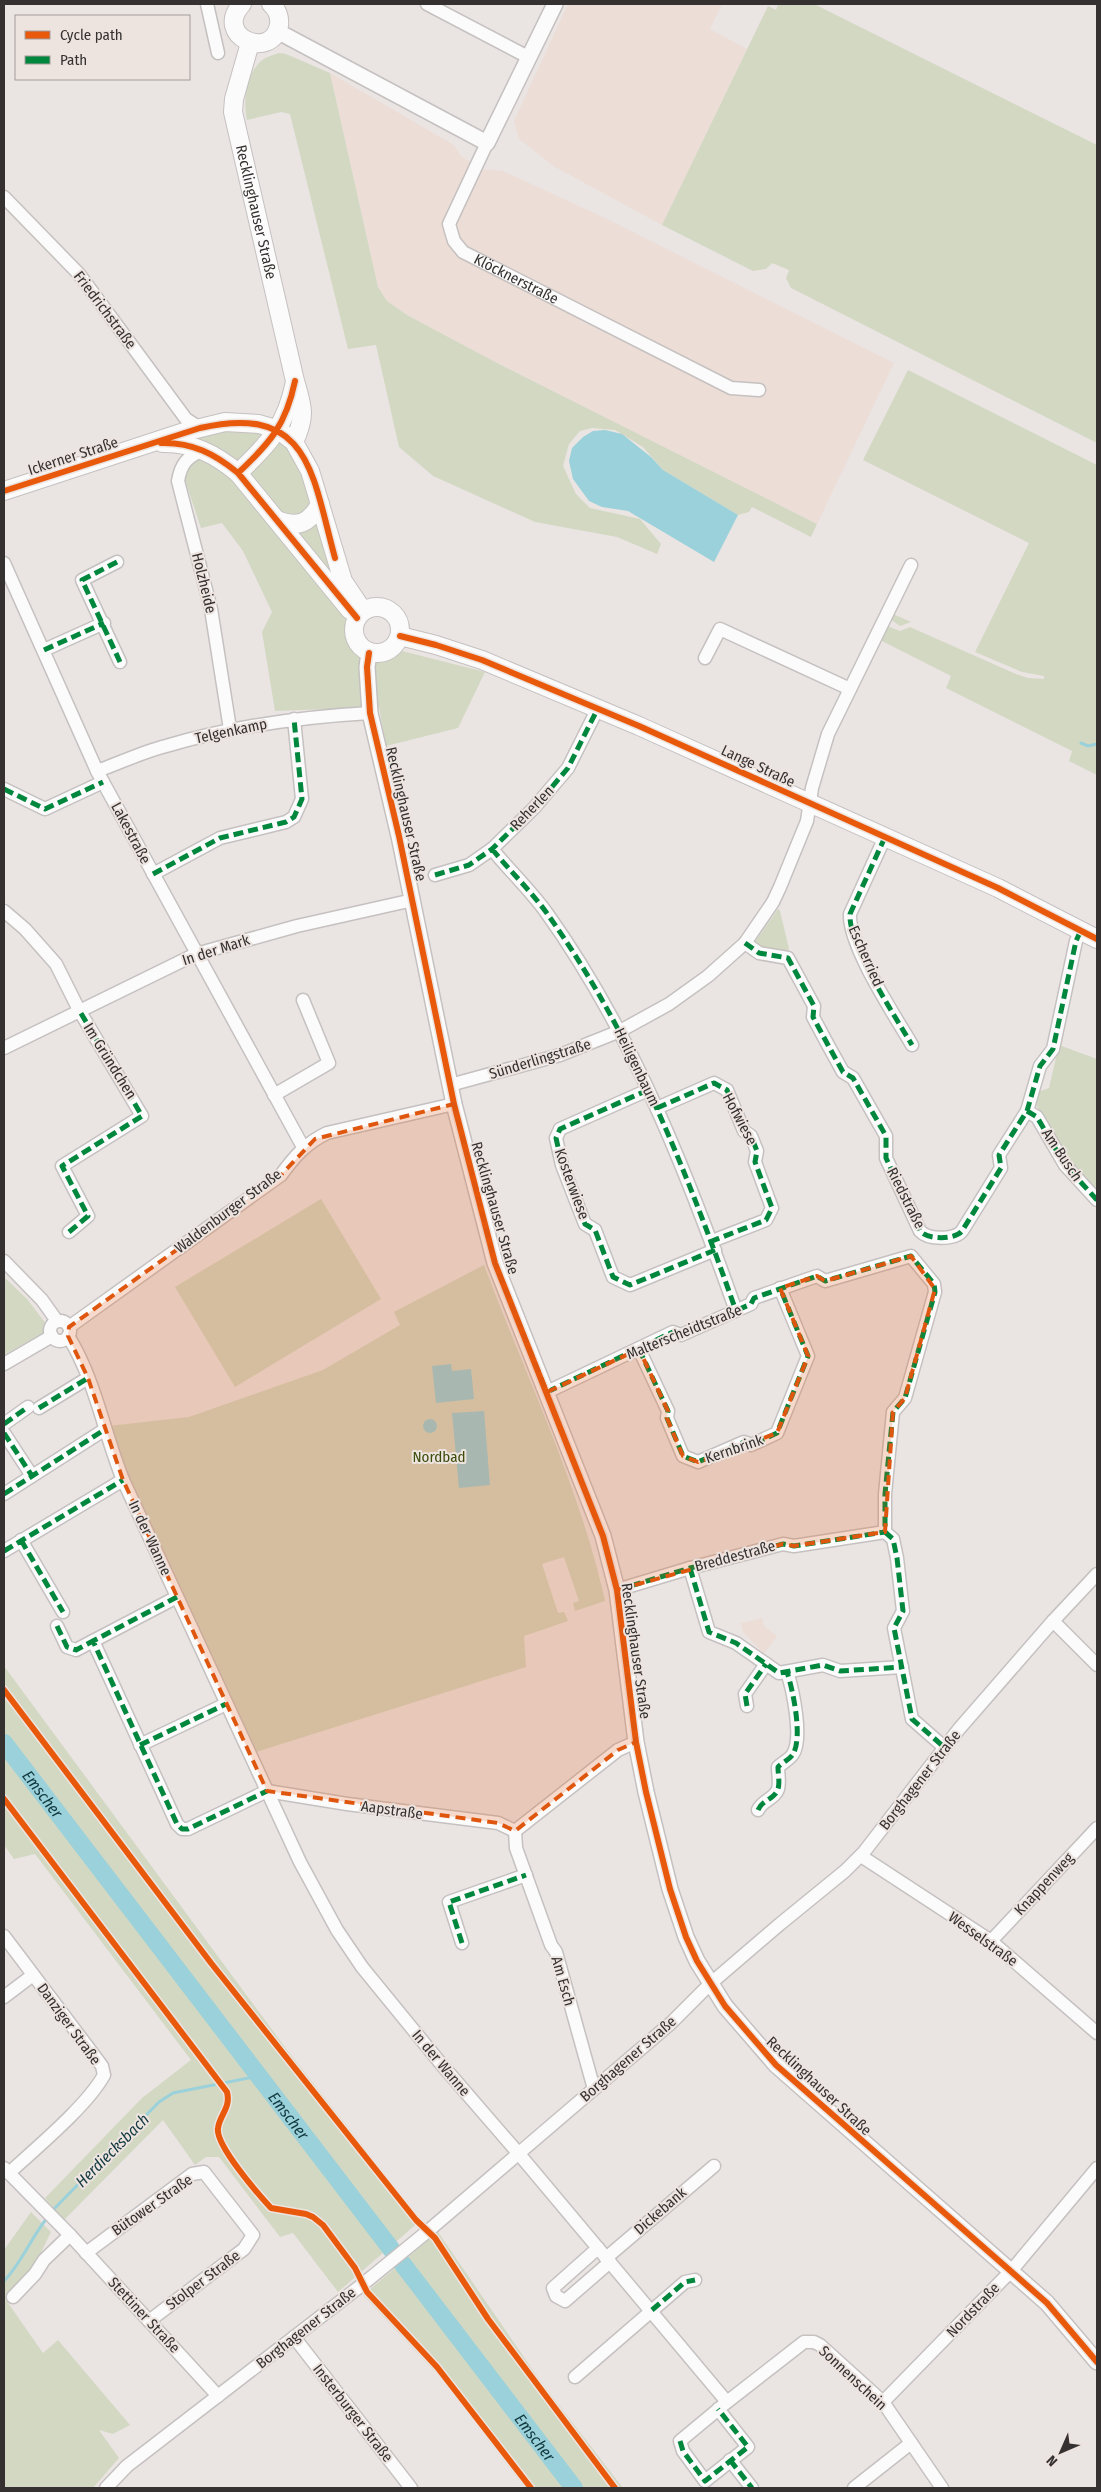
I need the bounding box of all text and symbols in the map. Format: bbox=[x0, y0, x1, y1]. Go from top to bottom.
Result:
legend bbox=[15, 15, 190, 80]
text: Cycle path bbox=[60, 26, 123, 44]
text: Path bbox=[60, 51, 87, 69]
street label: Recklinghauser Straße bbox=[232, 143, 280, 281]
street label: Klöcknerstraße bbox=[471, 250, 561, 308]
street label: Friedrichstraße bbox=[70, 268, 140, 352]
street label: Ickerner Straße bbox=[26, 433, 120, 479]
street label: Holzheide bbox=[188, 551, 220, 615]
street label: Telgenkamp bbox=[193, 715, 269, 747]
street label: Lange Straße bbox=[718, 741, 798, 791]
street label: Recklinghauser Straße bbox=[382, 745, 430, 883]
street label: Reherlen bbox=[506, 782, 558, 834]
street label: Lakestraße bbox=[107, 799, 155, 867]
street label: Escherried bbox=[845, 923, 887, 989]
street label: In der Mark bbox=[180, 931, 252, 969]
street label: Im Gründchen bbox=[80, 1020, 140, 1102]
street label: Heiligenbaum bbox=[610, 1025, 664, 1109]
street label: Sünderlingstraße bbox=[487, 1035, 593, 1083]
street label: Hofwiese bbox=[719, 1090, 761, 1148]
street label: Am Busch bbox=[1038, 1125, 1086, 1185]
street label: Recklinghauser Straße bbox=[467, 1140, 523, 1276]
street label: Kosterwiese bbox=[551, 1146, 593, 1222]
street label: Riedstraße bbox=[883, 1164, 929, 1232]
street label: Waldenburger Straße bbox=[171, 1165, 285, 1257]
street label: Malterscheidtstraße bbox=[624, 1301, 744, 1363]
street label: Kernbrink bbox=[703, 1431, 765, 1467]
park label: Nordbad bbox=[412, 1448, 466, 1466]
street label: In der Wanne bbox=[125, 1498, 175, 1578]
street label: Breddestraße bbox=[693, 1537, 777, 1575]
street label: Recklinghauser Straße bbox=[618, 1582, 654, 1720]
street label: Borghagener Straße bbox=[876, 1727, 964, 1833]
water label: Emscher bbox=[18, 1767, 67, 1822]
street label: Aapstraße bbox=[360, 1797, 424, 1823]
street label: Knappenweg bbox=[1011, 1849, 1077, 1919]
street label: Wesselstraße bbox=[945, 1908, 1021, 1970]
street label: Am Esch bbox=[547, 1954, 579, 2008]
street label: Danziger Straße bbox=[33, 1980, 105, 2068]
street label: Borghagener Straße bbox=[576, 2012, 680, 2106]
street label: In der Wanne bbox=[408, 2026, 474, 2100]
street label: Recklinghauser Straße bbox=[763, 2033, 875, 2139]
water label: Emscher bbox=[264, 2088, 313, 2144]
water label: Herdiecksbach bbox=[72, 2110, 153, 2191]
street label: Bütower Straße bbox=[108, 2171, 196, 2239]
street label: Dickebank bbox=[630, 2183, 690, 2239]
street label: Stolper Straße bbox=[162, 2246, 244, 2314]
street label: Stettiner Straße bbox=[104, 2273, 184, 2357]
street label: Nordstraße bbox=[943, 2279, 1003, 2341]
street label: Borghagener Straße bbox=[253, 2284, 359, 2372]
street label: Sonnenschein bbox=[815, 2342, 891, 2414]
street label: Insterburger Straße bbox=[309, 2360, 397, 2466]
water label: Emscher bbox=[510, 2410, 559, 2465]
north arrow bbox=[1036, 2427, 1086, 2477]
text: N bbox=[1043, 2452, 1061, 2470]

